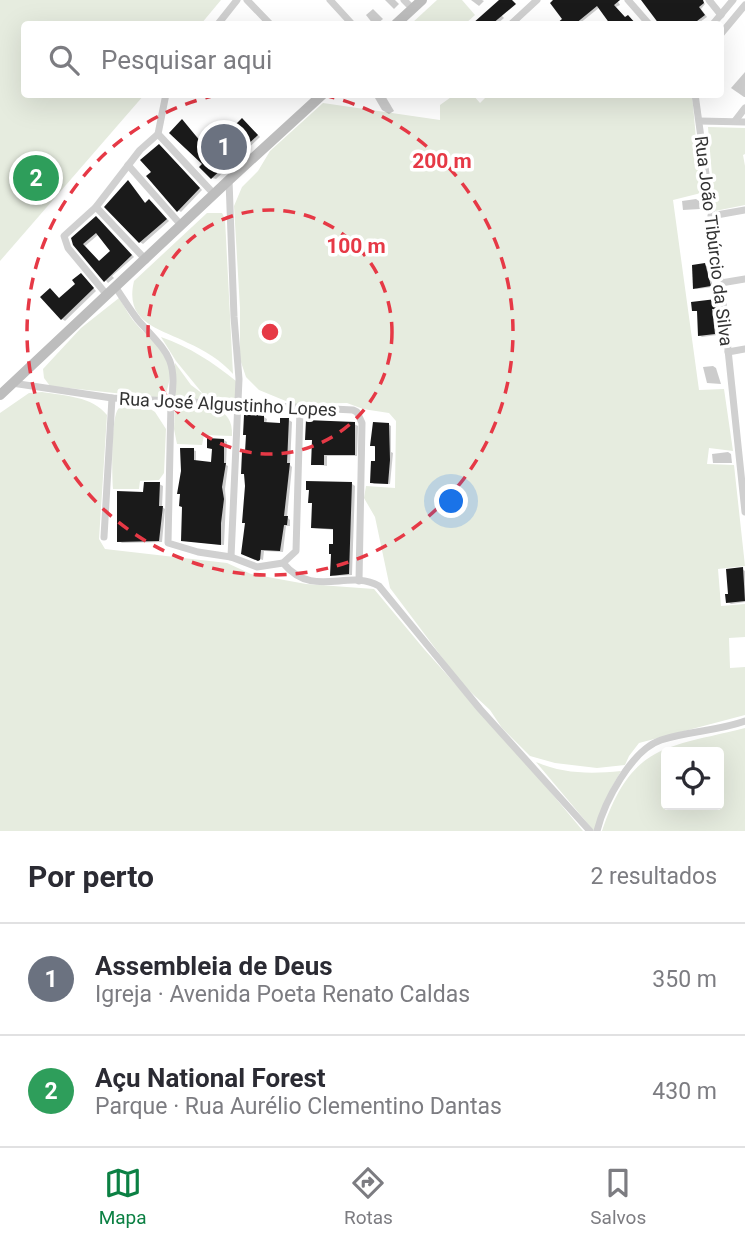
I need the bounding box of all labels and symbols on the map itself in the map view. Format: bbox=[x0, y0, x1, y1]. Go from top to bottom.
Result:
pin: 1 bbox=[201, 121, 247, 173]
street label: Rua João Tibúrcio da Silva bbox=[691, 135, 737, 347]
text: 200 m bbox=[412, 149, 472, 173]
pin: 2 bbox=[13, 152, 59, 204]
text: 100 m bbox=[326, 234, 386, 258]
centre of rings bbox=[258, 320, 282, 344]
street label: Rua José Algustinho Lopes bbox=[119, 388, 337, 420]
your location bbox=[434, 484, 468, 518]

